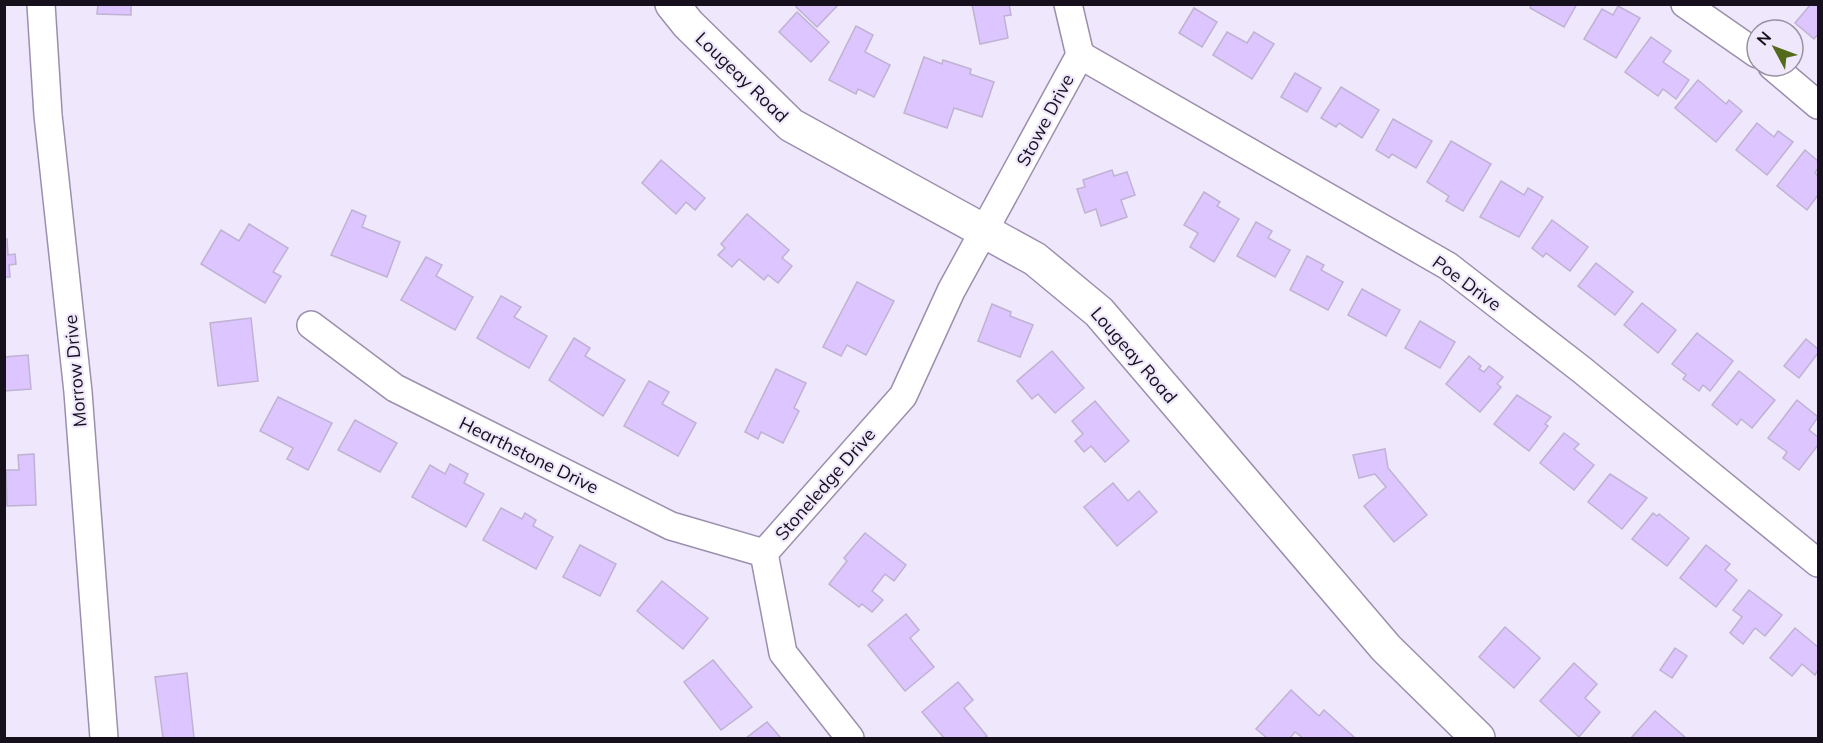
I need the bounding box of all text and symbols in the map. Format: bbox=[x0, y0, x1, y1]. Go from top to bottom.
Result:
north arrow bbox=[1745, 18, 1805, 78]
street label: Lougeay Road bbox=[691, 27, 793, 127]
text: N bbox=[1752, 27, 1775, 49]
street label: Stowe Drive bbox=[1011, 70, 1079, 170]
street label: Poe Drive bbox=[1428, 250, 1506, 316]
street label: Lougeay Road bbox=[1086, 302, 1182, 408]
street label: Morrow Drive bbox=[59, 314, 91, 428]
street label: Hearthstone Drive bbox=[456, 411, 602, 499]
street label: Stoneledge Drive bbox=[770, 423, 880, 545]

